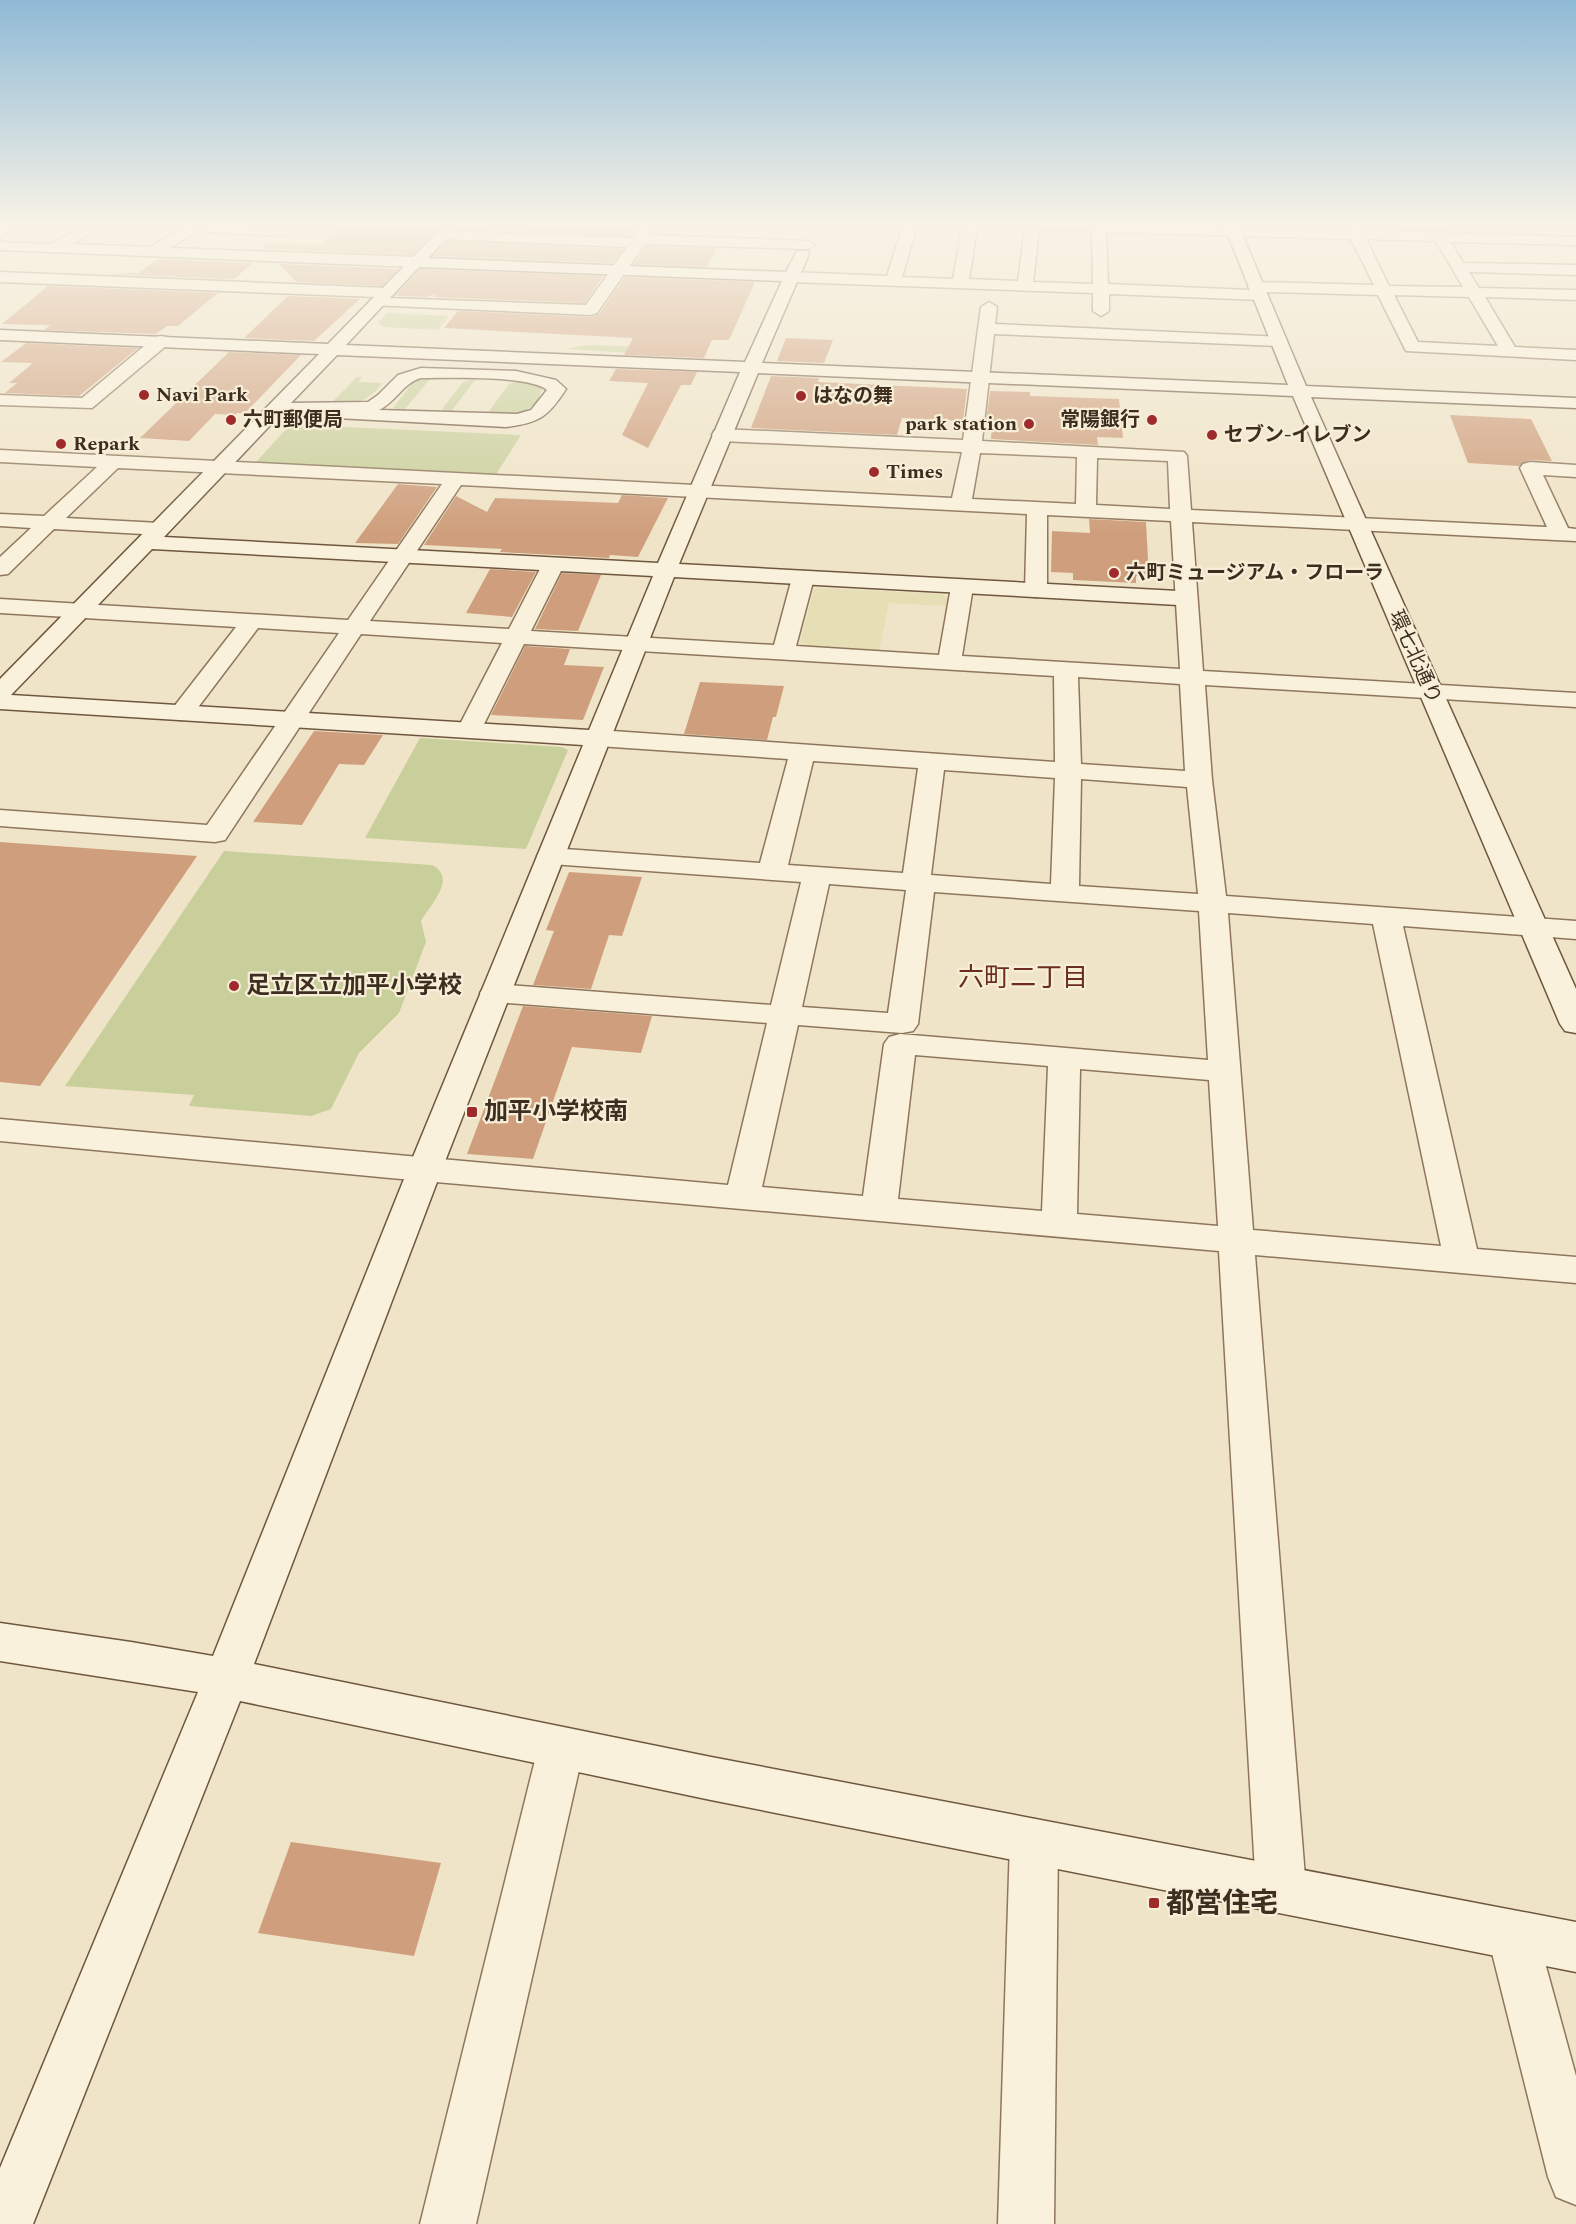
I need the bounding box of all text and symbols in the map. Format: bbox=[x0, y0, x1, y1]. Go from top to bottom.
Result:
place label: Navi Park bbox=[156, 380, 248, 410]
place label: はなの舞 bbox=[813, 381, 893, 411]
marker: Navi Park bbox=[137, 388, 151, 402]
marker: はなの舞 bbox=[794, 389, 808, 403]
place label: 六町郵便局 bbox=[243, 405, 343, 435]
place label: 常陽銀行 bbox=[1060, 405, 1140, 435]
place label: park station bbox=[905, 409, 1017, 439]
marker: 六町郵便局 bbox=[224, 413, 238, 427]
marker: 常陽銀行 bbox=[1145, 413, 1159, 427]
marker: park station bbox=[1022, 417, 1036, 431]
place label: セブン-イレブン bbox=[1224, 420, 1371, 450]
marker: セブン-イレブン bbox=[1205, 428, 1219, 442]
place label: Repark bbox=[73, 429, 140, 459]
marker: Repark bbox=[54, 437, 68, 451]
place label: Times bbox=[886, 457, 943, 487]
marker: Times bbox=[867, 465, 881, 479]
place label: 六町ミュージアム・フローラ bbox=[1126, 558, 1384, 588]
marker: 六町ミュージアム・フローラ bbox=[1107, 566, 1121, 580]
street label: 環七北通り bbox=[1381, 605, 1449, 709]
district label: 六町二丁目 bbox=[958, 958, 1088, 998]
place label: 足立区立加平小学校 bbox=[246, 968, 462, 1004]
marker: 足立区立加平小学校 bbox=[227, 979, 241, 993]
place label: 加平小学校南 bbox=[484, 1094, 628, 1130]
marker: 加平小学校南 bbox=[465, 1105, 479, 1119]
place label: 都営住宅 bbox=[1166, 1882, 1278, 1925]
marker: 都営住宅 bbox=[1147, 1896, 1161, 1910]

